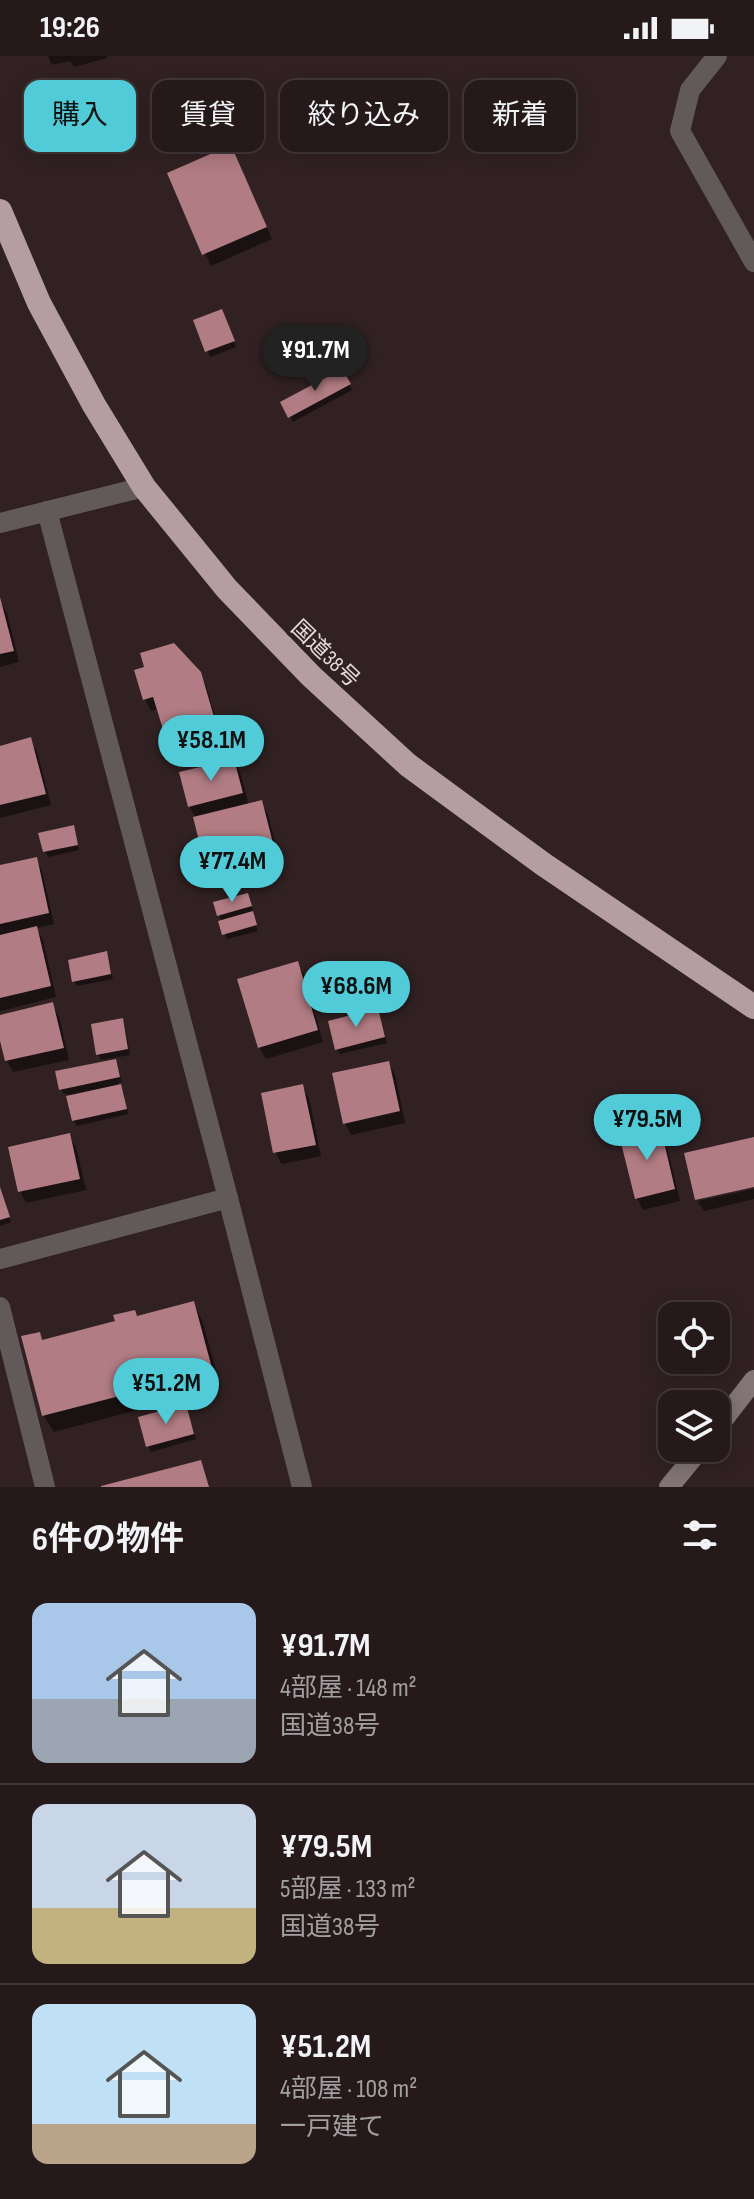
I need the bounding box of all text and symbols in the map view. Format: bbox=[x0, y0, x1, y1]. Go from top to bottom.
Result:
text: 19:26 bbox=[40, 10, 100, 46]
chip: 購入 bbox=[24, 80, 136, 152]
chip: 賃貸 bbox=[152, 80, 264, 152]
chip: 絞り込み bbox=[280, 80, 448, 152]
chip: 新着 bbox=[464, 80, 576, 152]
pin: ¥91.7M bbox=[250, 325, 380, 393]
text: ¥91.7M bbox=[280, 335, 350, 366]
street label: 国道38号 bbox=[285, 615, 365, 693]
pin: ¥58.1M bbox=[146, 715, 276, 783]
text: ¥58.1M bbox=[176, 725, 246, 756]
pin: ¥77.4M bbox=[167, 836, 297, 904]
text: ¥77.4M bbox=[198, 846, 266, 877]
pin: ¥68.6M bbox=[291, 961, 421, 1029]
text: ¥68.6M bbox=[320, 971, 392, 1002]
pin: ¥79.5M bbox=[582, 1094, 712, 1162]
text: ¥79.5M bbox=[612, 1104, 682, 1135]
map controls bbox=[658, 1302, 730, 1462]
button: locate bbox=[658, 1302, 730, 1374]
pin: ¥51.2M bbox=[101, 1358, 231, 1426]
text: ¥51.2M bbox=[131, 1368, 201, 1399]
button: layers bbox=[658, 1390, 730, 1462]
icon: filters bbox=[678, 1513, 722, 1557]
text: 6件の物件 bbox=[32, 1519, 184, 1560]
text: ¥91.7M bbox=[280, 1625, 370, 1666]
icon: home bbox=[96, 1635, 192, 1731]
text: 4部屋 · 148 m² bbox=[280, 1673, 417, 1704]
text: 国道38号 bbox=[280, 1711, 380, 1742]
text: ¥79.5M bbox=[280, 1826, 372, 1867]
icon: home bbox=[96, 1836, 192, 1932]
text: 5部屋 · 133 m² bbox=[280, 1874, 416, 1905]
text: 国道38号 bbox=[280, 1912, 380, 1943]
text: ¥51.2M bbox=[280, 2026, 371, 2067]
icon: home bbox=[96, 2036, 192, 2132]
text: 4部屋 · 108 m² bbox=[280, 2074, 417, 2105]
text: 一戸建て bbox=[280, 2112, 384, 2143]

